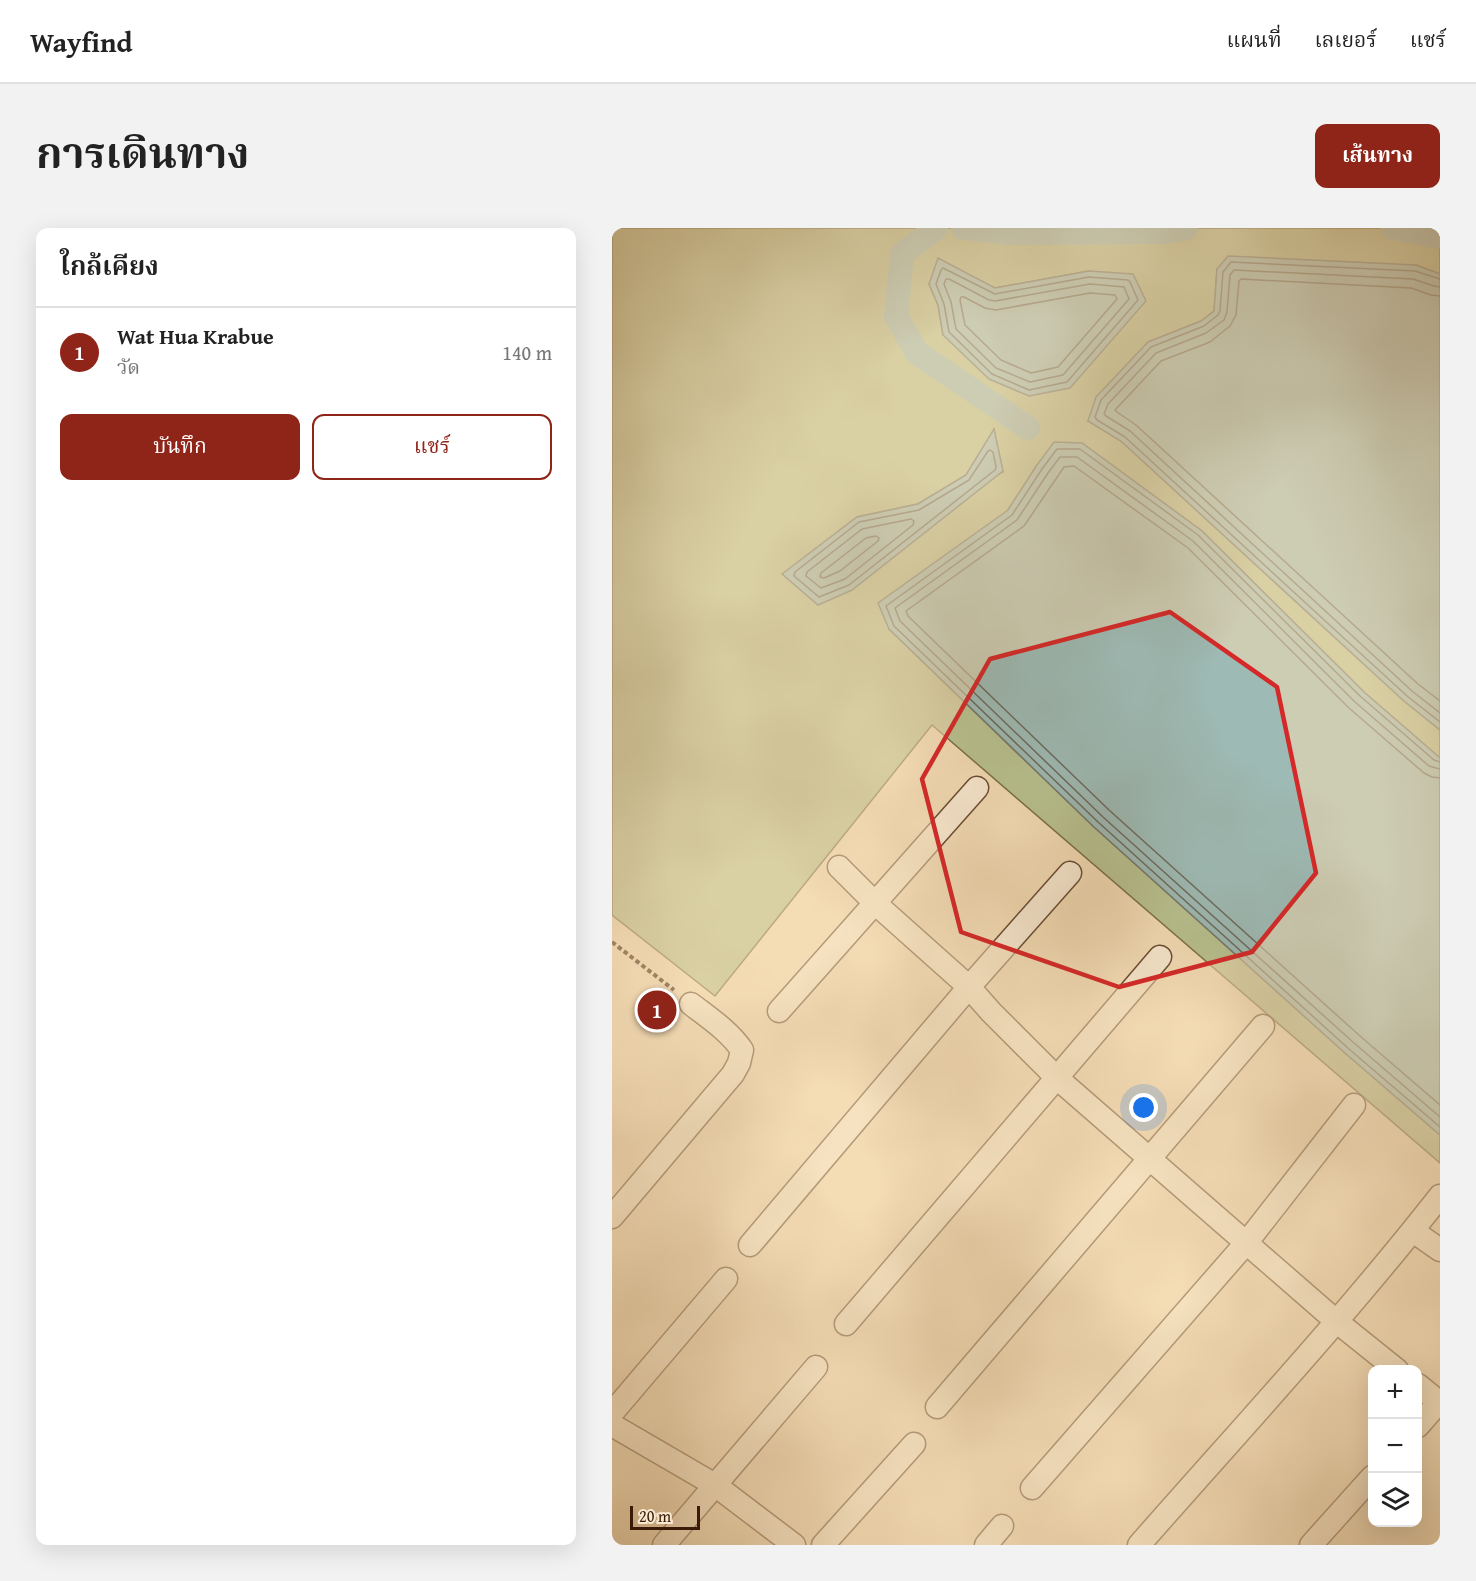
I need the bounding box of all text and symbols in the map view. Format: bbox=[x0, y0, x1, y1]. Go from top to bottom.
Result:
text: Wayfind bbox=[30, 21, 132, 62]
text: แผนที่ bbox=[1227, 24, 1282, 55]
text: เลเยอร์ bbox=[1315, 24, 1377, 55]
text: แชร์ bbox=[1410, 24, 1446, 55]
text: การเดินทาง bbox=[36, 122, 249, 183]
button: เส้นทาง bbox=[1315, 124, 1440, 188]
text: ใกล้เคียง bbox=[60, 246, 159, 285]
text: Wat Hua Krabue bbox=[117, 320, 274, 352]
text: 1 bbox=[74, 338, 85, 367]
text: 140 m bbox=[502, 338, 552, 367]
text: วัด bbox=[117, 352, 140, 381]
button: บันทึก bbox=[60, 414, 300, 480]
button: แชร์ bbox=[312, 414, 552, 480]
pin: 1 bbox=[638, 988, 676, 1032]
your location bbox=[1129, 1093, 1158, 1122]
map controls bbox=[1368, 1365, 1422, 1527]
button: + bbox=[1368, 1365, 1422, 1419]
button: − bbox=[1368, 1419, 1422, 1473]
button: layers bbox=[1368, 1473, 1422, 1527]
scale bar bbox=[630, 1503, 700, 1530]
text: 20 m bbox=[639, 1504, 671, 1528]

